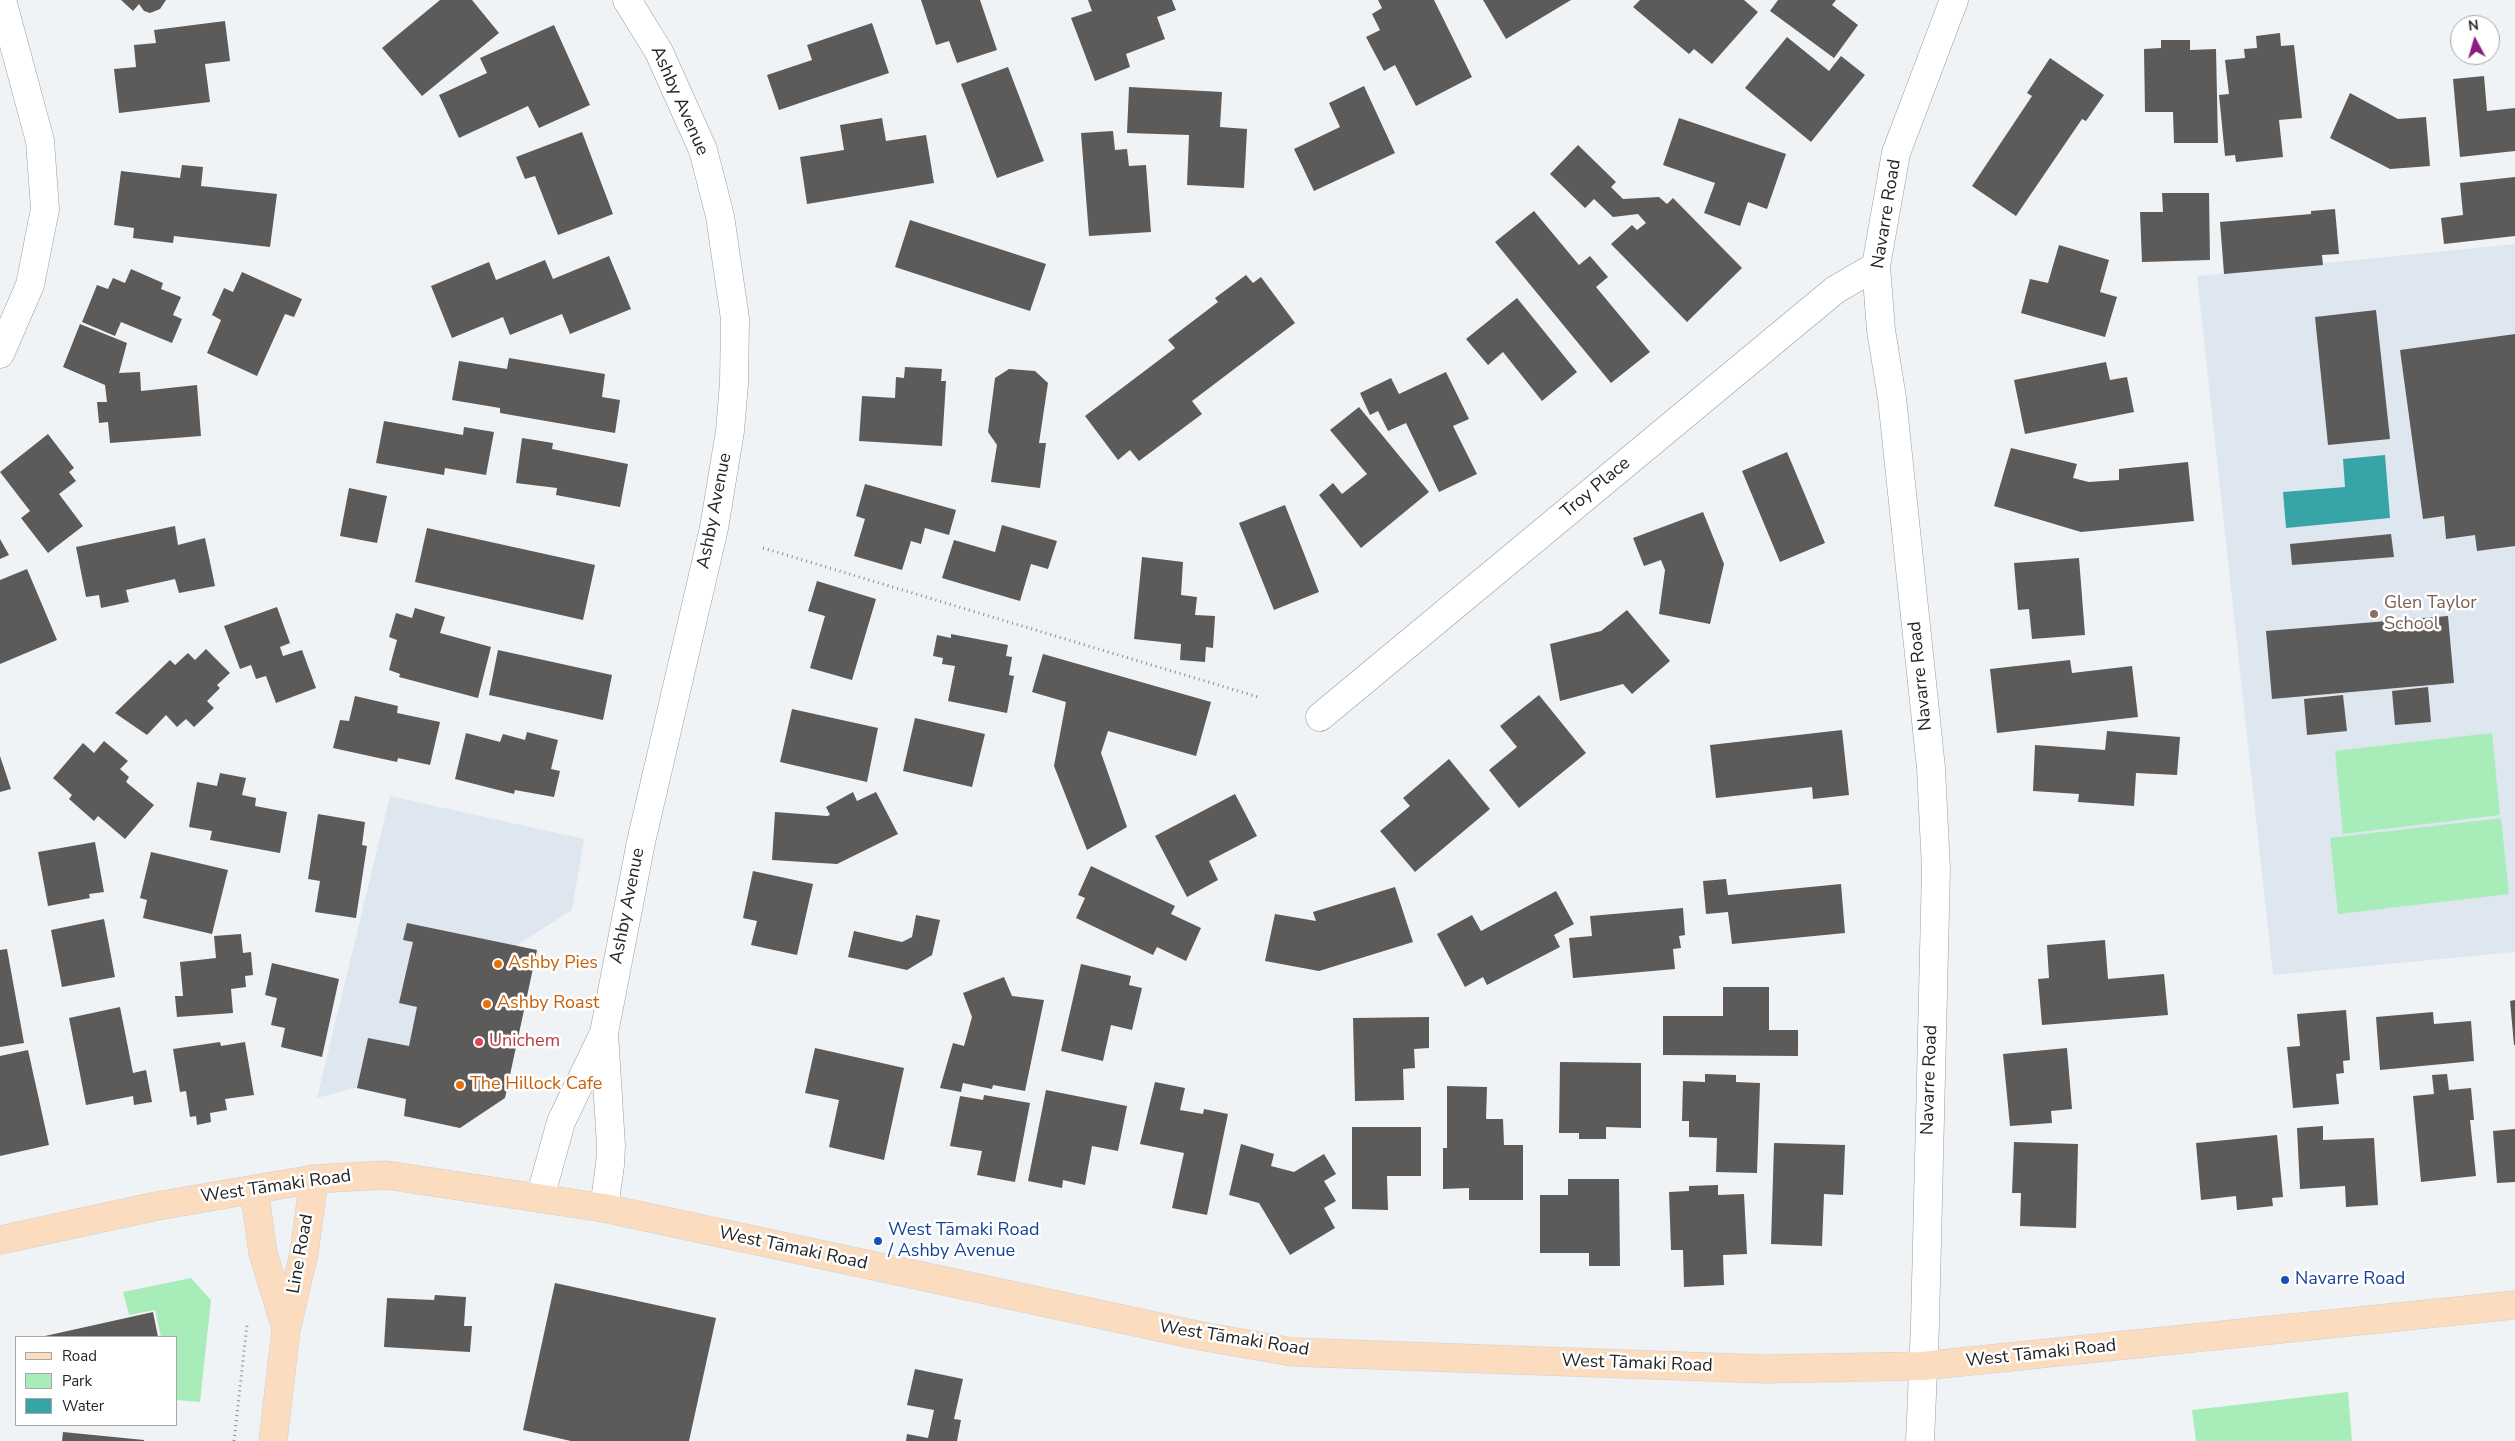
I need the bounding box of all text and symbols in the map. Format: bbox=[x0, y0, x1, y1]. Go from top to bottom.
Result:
north arrow bbox=[2450, 15, 2500, 65]
text: N bbox=[2467, 16, 2480, 36]
street label: Ashby Avenue bbox=[645, 43, 713, 159]
street label: Navarre Road bbox=[1868, 158, 1906, 270]
street label: Ashby Avenue bbox=[693, 451, 737, 571]
street label: Troy Place bbox=[1557, 453, 1635, 523]
place label: Glen Taylor School bbox=[2384, 593, 2477, 636]
marker: Glen Taylor School bbox=[2368, 608, 2380, 620]
street label: Navarre Road bbox=[1904, 620, 1938, 732]
street label: Ashby Avenue bbox=[606, 846, 650, 966]
place label: Ashby Pies bbox=[508, 953, 598, 975]
marker: Ashby Pies bbox=[492, 958, 504, 970]
place label: Ashby Roast bbox=[497, 993, 599, 1015]
marker: Ashby Roast bbox=[481, 998, 493, 1010]
street label: Navarre Road bbox=[1917, 1025, 1943, 1135]
place label: Unichem bbox=[489, 1031, 560, 1053]
marker: Unichem bbox=[473, 1036, 485, 1048]
place label: The Hillock Cafe bbox=[470, 1074, 602, 1096]
marker: The Hillock Cafe bbox=[454, 1079, 466, 1091]
street label: West Tāmaki Road bbox=[200, 1166, 352, 1208]
street label: Line Road bbox=[283, 1213, 319, 1295]
place label: West Tāmaki Road / Ashby Avenue bbox=[888, 1220, 1039, 1262]
street label: West Tāmaki Road bbox=[717, 1223, 869, 1275]
marker: West Tāmaki Road / Ashby Avenue bbox=[872, 1235, 884, 1247]
place label: Navarre Road bbox=[2295, 1269, 2405, 1291]
marker: Navarre Road bbox=[2279, 1274, 2291, 1286]
street label: West Tāmaki Road bbox=[1158, 1316, 1310, 1362]
street label: West Tāmaki Road bbox=[1965, 1335, 2117, 1373]
legend bbox=[15, 1336, 178, 1426]
text: Road bbox=[62, 1346, 97, 1366]
street label: West Tāmaki Road bbox=[1561, 1351, 1713, 1377]
text: Park bbox=[62, 1371, 92, 1391]
text: Water bbox=[62, 1396, 104, 1416]

